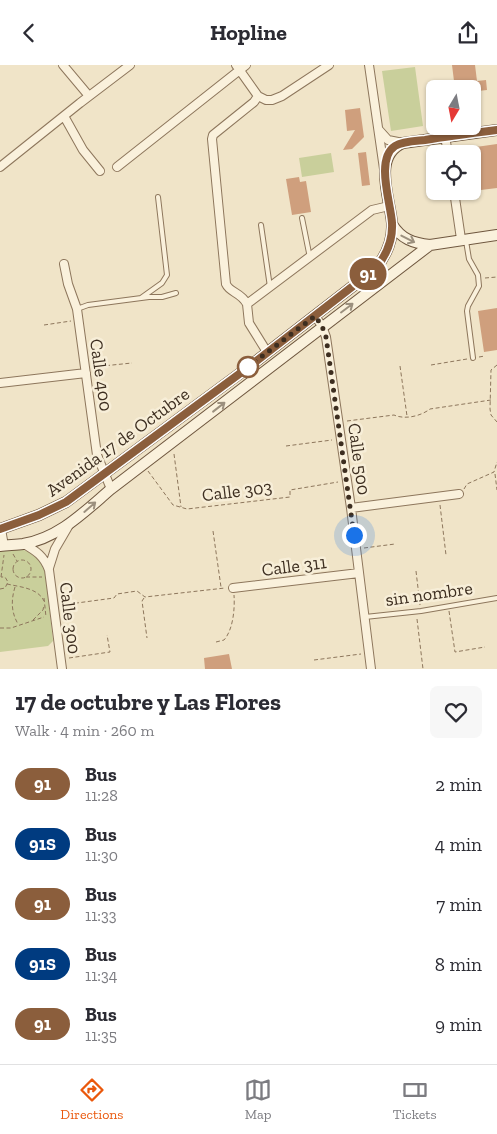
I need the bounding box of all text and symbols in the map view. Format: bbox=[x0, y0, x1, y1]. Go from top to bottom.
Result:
icon: back bbox=[15, 19, 43, 47]
text: Hopline bbox=[210, 19, 287, 46]
icon: share bbox=[454, 19, 482, 47]
north arrow bbox=[426, 80, 481, 135]
map controls bbox=[426, 80, 481, 200]
button: locate bbox=[426, 145, 481, 200]
one-way arrow bbox=[400, 235, 415, 244]
line badge: 91 bbox=[346, 258, 390, 290]
text: 91 bbox=[360, 263, 376, 285]
one-way arrow bbox=[340, 302, 353, 313]
street label: Calle 400 bbox=[85, 337, 117, 413]
unlabelled marker bbox=[237, 356, 259, 378]
street label: Avenida 17 de Octubre bbox=[42, 383, 194, 501]
one-way arrow bbox=[212, 402, 225, 413]
street label: Calle 500 bbox=[343, 422, 375, 496]
street label: Calle 303 bbox=[201, 476, 273, 506]
one-way arrow bbox=[84, 501, 97, 512]
your location bbox=[342, 523, 367, 548]
street label: Calle 311 bbox=[260, 551, 328, 581]
street label: sin nombre bbox=[384, 577, 474, 611]
street label: Calle 300 bbox=[55, 581, 85, 655]
button: heart bbox=[430, 686, 482, 738]
text: 17 de octubre y Las Flores bbox=[15, 687, 281, 716]
text: Walk · 4 min · 260 m bbox=[15, 721, 154, 740]
text: Bus bbox=[85, 763, 117, 786]
text: 91 bbox=[34, 773, 51, 795]
text: 2 min bbox=[435, 773, 482, 796]
text: 11:28 bbox=[85, 786, 118, 805]
text: Bus bbox=[85, 823, 117, 846]
text: 91S bbox=[29, 833, 56, 855]
text: 4 min bbox=[435, 833, 482, 856]
text: 11:30 bbox=[85, 846, 118, 865]
text: Bus bbox=[85, 883, 117, 906]
text: 91 bbox=[34, 893, 51, 915]
text: 7 min bbox=[436, 893, 482, 916]
text: 11:33 bbox=[85, 906, 117, 925]
text: Bus bbox=[85, 943, 117, 966]
text: 91S bbox=[29, 953, 56, 975]
text: 8 min bbox=[435, 953, 482, 976]
text: 11:34 bbox=[85, 966, 117, 985]
text: Bus bbox=[85, 1003, 117, 1026]
text: 91 bbox=[34, 1013, 51, 1035]
text: 9 min bbox=[435, 1013, 482, 1036]
text: 11:35 bbox=[85, 1026, 117, 1045]
tab: Directions bbox=[60, 1076, 123, 1123]
tab: Map bbox=[244, 1076, 272, 1123]
tab: Tickets bbox=[393, 1076, 437, 1123]

